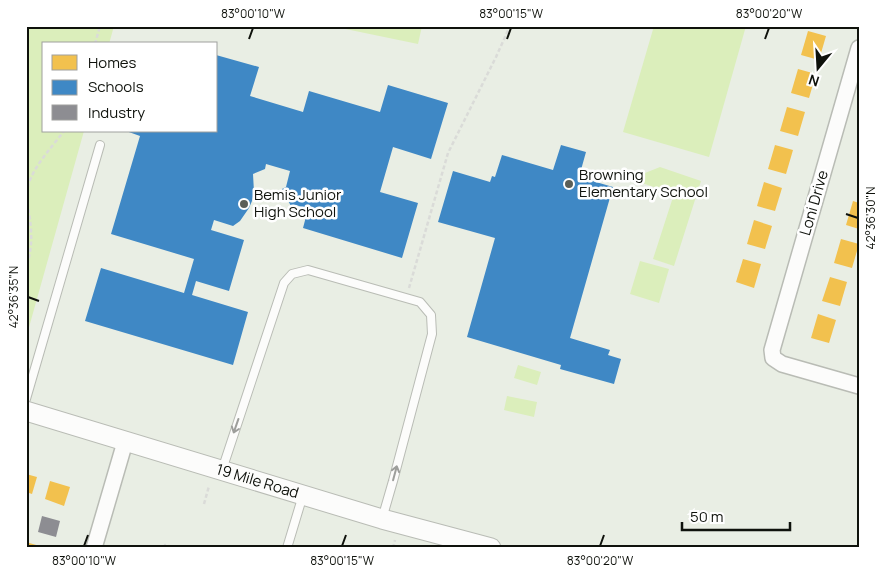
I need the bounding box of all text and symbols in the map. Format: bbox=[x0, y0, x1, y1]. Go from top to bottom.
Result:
text: 83°00'10"W bbox=[221, 5, 286, 22]
text: 83°00'15"W bbox=[479, 5, 544, 22]
text: 83°00'20"W bbox=[736, 5, 803, 22]
legend bbox=[42, 42, 218, 132]
north arrow bbox=[792, 42, 842, 92]
text: Homes bbox=[88, 52, 137, 73]
text: N bbox=[806, 70, 822, 91]
text: Schools bbox=[88, 76, 144, 97]
text: Industry bbox=[88, 102, 145, 123]
place label: Browning Elementary School bbox=[579, 164, 708, 202]
street label: Loni Drive bbox=[794, 168, 833, 238]
marker: Browning Elementary School bbox=[563, 178, 575, 190]
place label: Bemis Junior High School bbox=[254, 184, 342, 222]
text: 42°36'30"N bbox=[862, 187, 879, 249]
marker: Bemis Junior High School bbox=[238, 198, 250, 210]
text: 42°36'35"N bbox=[5, 266, 22, 328]
one-way arrow bbox=[231, 418, 240, 433]
street label: 19 Mile Road bbox=[214, 458, 302, 503]
one-way arrow bbox=[391, 466, 400, 482]
scale bar bbox=[682, 499, 790, 531]
text: 50 m bbox=[690, 506, 724, 527]
text: 83°00'10"W bbox=[52, 552, 117, 569]
text: 83°00'15"W bbox=[310, 552, 375, 569]
text: 83°00'20"W bbox=[567, 552, 634, 569]

